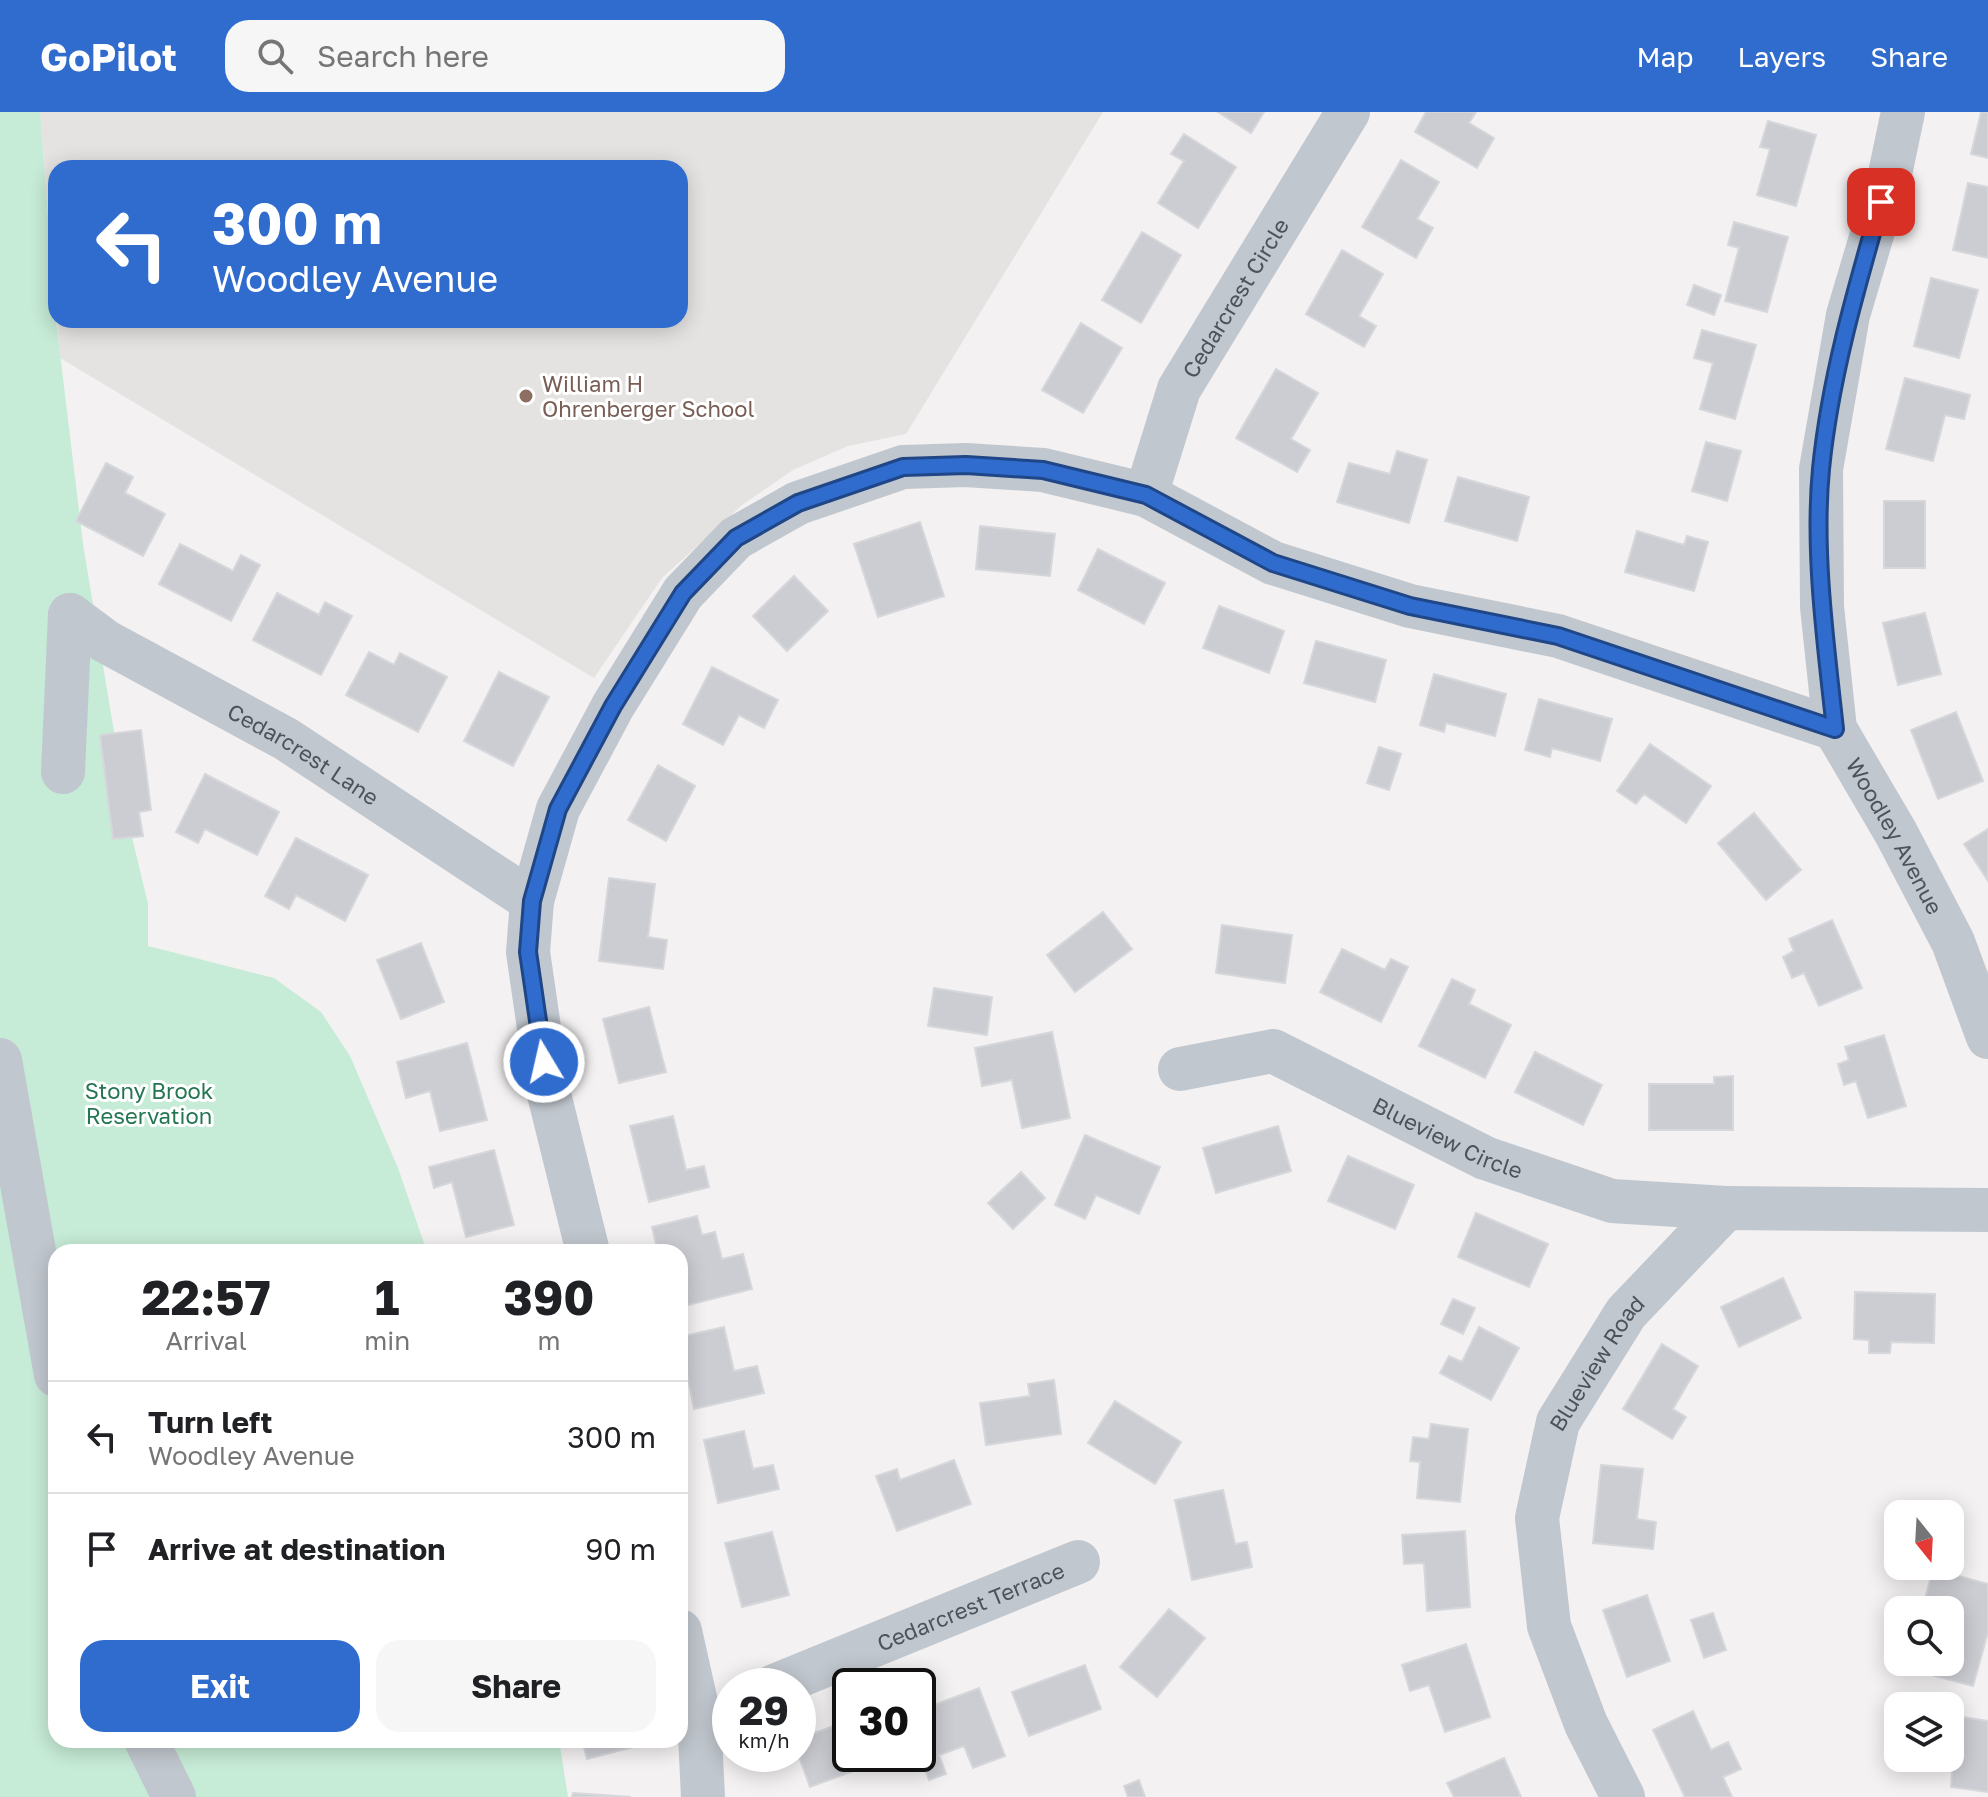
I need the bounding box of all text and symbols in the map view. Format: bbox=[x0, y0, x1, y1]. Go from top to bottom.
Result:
search box bbox=[225, 20, 785, 92]
text: GoPilot bbox=[40, 34, 177, 79]
icon: search bbox=[253, 34, 297, 78]
text: Search here bbox=[317, 38, 489, 74]
text: Map bbox=[1636, 40, 1694, 73]
text: Layers bbox=[1738, 40, 1826, 73]
text: Share bbox=[1870, 40, 1948, 73]
pin bbox=[1847, 168, 1915, 236]
icon: arrive bbox=[1859, 180, 1903, 224]
text: 300 m bbox=[212, 189, 382, 256]
icon: left bbox=[80, 192, 184, 296]
street label: Cedarcrest Circle bbox=[1176, 213, 1294, 382]
text: Woodley Avenue bbox=[212, 257, 498, 300]
place label: William H Ohrenberger School bbox=[542, 370, 755, 422]
marker: William H Ohrenberger School bbox=[517, 387, 535, 405]
street label: Cedarcrest Lane bbox=[223, 697, 384, 810]
street label: Woodley Avenue bbox=[1841, 752, 1949, 918]
position arrow bbox=[502, 1020, 586, 1104]
park label: Stony Brook Reservation bbox=[85, 1077, 213, 1129]
street label: Blueview Circle bbox=[1369, 1090, 1526, 1183]
text: 22:57 bbox=[141, 1268, 271, 1326]
text: 1 bbox=[375, 1268, 400, 1326]
text: 390 bbox=[504, 1268, 595, 1326]
street label: Blueview Road bbox=[1543, 1289, 1649, 1435]
text: Arrival bbox=[165, 1325, 247, 1356]
text: min bbox=[364, 1325, 410, 1356]
text: m bbox=[538, 1325, 561, 1356]
text: Turn left bbox=[148, 1404, 273, 1440]
icon: left bbox=[80, 1415, 124, 1459]
text: 300 m bbox=[567, 1419, 656, 1455]
text: Woodley Avenue bbox=[148, 1440, 355, 1471]
north arrow bbox=[1884, 1500, 1964, 1580]
map controls bbox=[1884, 1500, 1964, 1772]
icon: arrive bbox=[80, 1527, 124, 1571]
text: Arrive at destination bbox=[148, 1531, 445, 1567]
text: 90 m bbox=[585, 1531, 656, 1567]
street label: Cedarcrest Terrace bbox=[873, 1556, 1068, 1656]
button: search bbox=[1884, 1596, 1964, 1676]
button: Exit bbox=[80, 1640, 360, 1732]
button: Share bbox=[376, 1640, 656, 1732]
speed limit sign: 30 bbox=[832, 1668, 936, 1772]
text: 29 bbox=[739, 1686, 789, 1734]
button: layers bbox=[1884, 1692, 1964, 1772]
text: km/h bbox=[739, 1728, 789, 1752]

